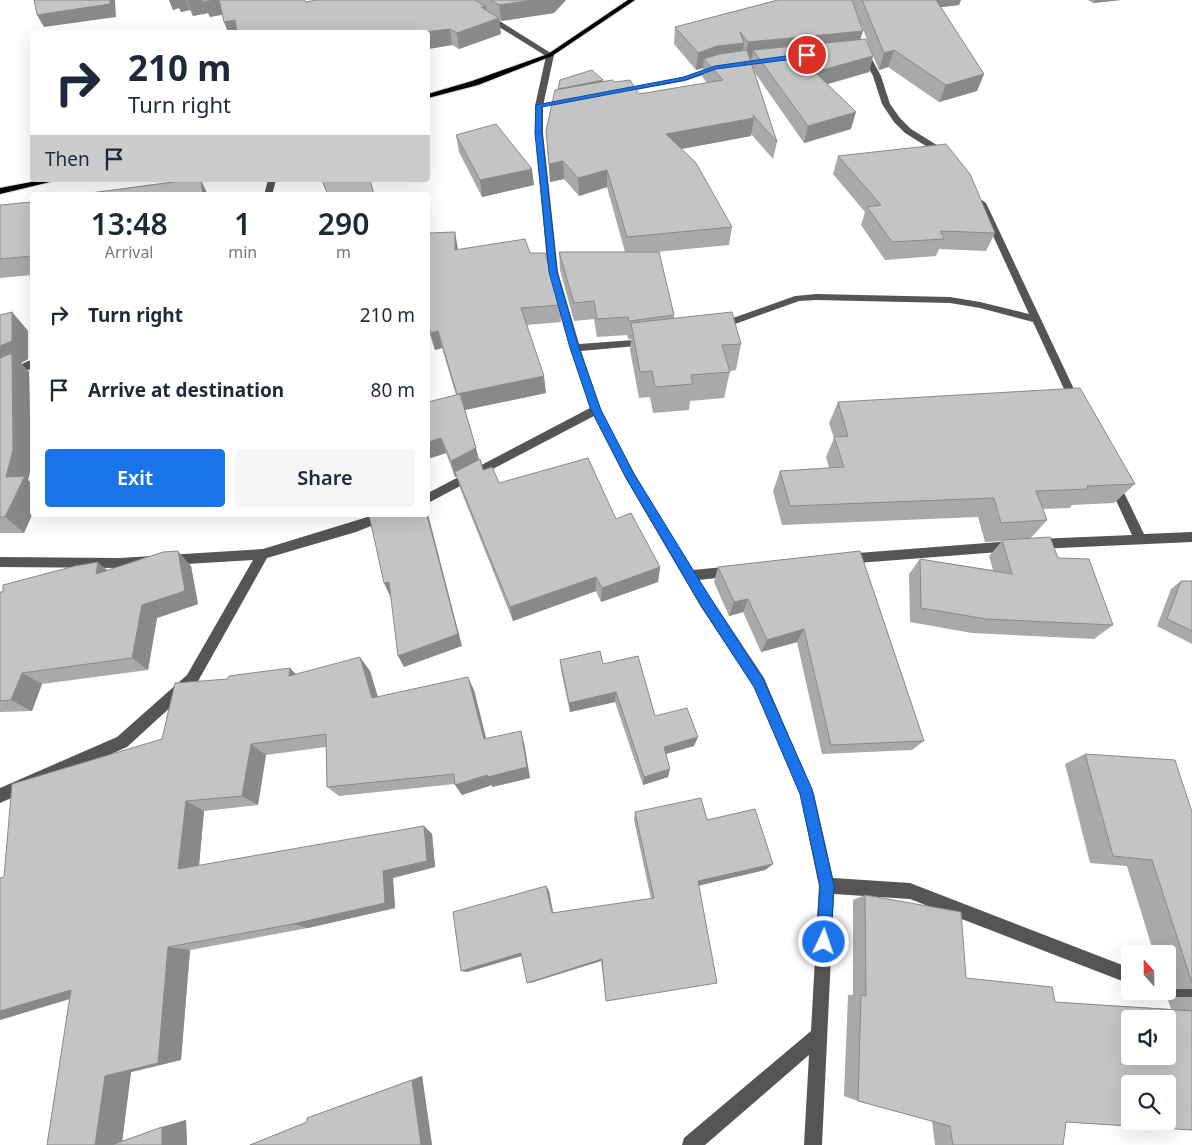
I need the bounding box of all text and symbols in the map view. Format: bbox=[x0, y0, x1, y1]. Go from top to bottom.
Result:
pin bbox=[786, 34, 828, 76]
icon: arrive bbox=[793, 41, 821, 69]
text: 210 m bbox=[128, 44, 231, 91]
icon: right bbox=[45, 50, 110, 115]
text: Turn right bbox=[128, 89, 231, 119]
icon: arrive bbox=[100, 145, 128, 173]
text: Then bbox=[45, 146, 90, 172]
text: 13:48 bbox=[91, 203, 168, 244]
text: 1 bbox=[234, 203, 251, 244]
text: 290 bbox=[318, 203, 369, 244]
text: Arrival bbox=[105, 241, 154, 263]
text: min bbox=[228, 241, 257, 263]
text: m bbox=[336, 241, 351, 263]
icon: right bbox=[45, 301, 73, 329]
text: Turn right bbox=[88, 302, 183, 328]
text: 210 m bbox=[360, 302, 415, 328]
icon: arrive bbox=[45, 376, 73, 404]
text: Arrive at destination bbox=[88, 377, 284, 403]
text: 80 m bbox=[371, 377, 415, 403]
button: Exit bbox=[45, 449, 225, 507]
button: Share bbox=[235, 449, 415, 507]
position arrow bbox=[797, 915, 849, 967]
north arrow bbox=[1121, 945, 1176, 1000]
map controls bbox=[1121, 945, 1176, 1130]
button: sound bbox=[1121, 1010, 1176, 1065]
button: search bbox=[1121, 1075, 1176, 1130]

